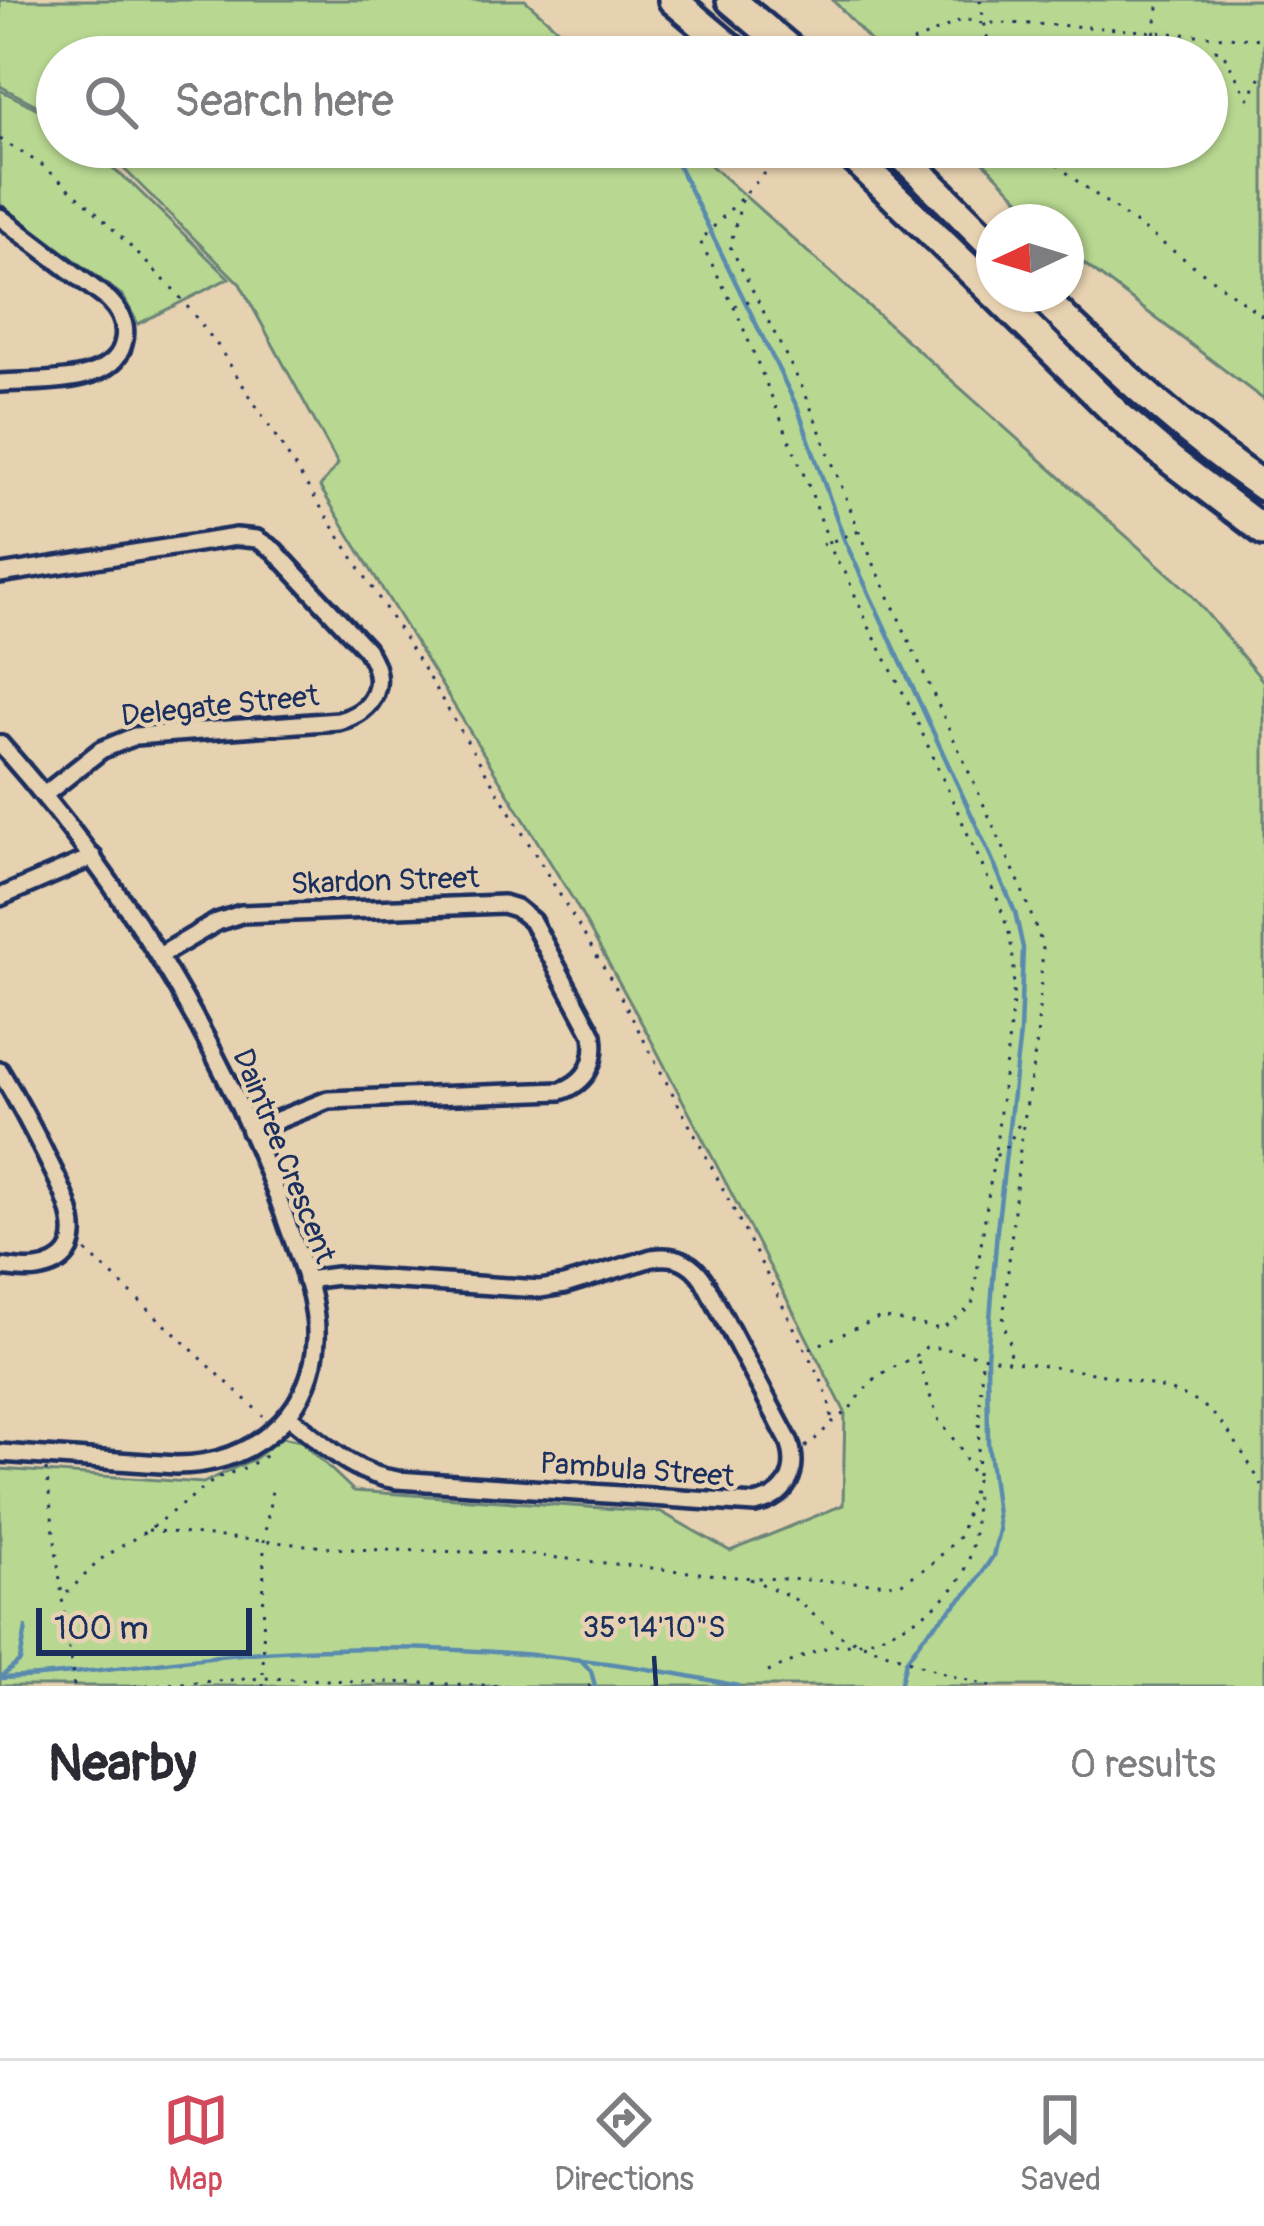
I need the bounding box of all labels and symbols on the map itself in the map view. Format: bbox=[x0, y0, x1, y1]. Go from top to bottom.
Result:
north arrow bbox=[976, 204, 1084, 312]
street label: Delegate Street bbox=[119, 677, 322, 735]
street label: Skardon Street bbox=[290, 859, 481, 903]
street label: Daintree Crescent bbox=[224, 1043, 344, 1269]
street label: Pambula Street bbox=[539, 1445, 736, 1495]
scale bar bbox=[36, 1602, 252, 1655]
text: 35°14'10"S bbox=[582, 1609, 726, 1646]

